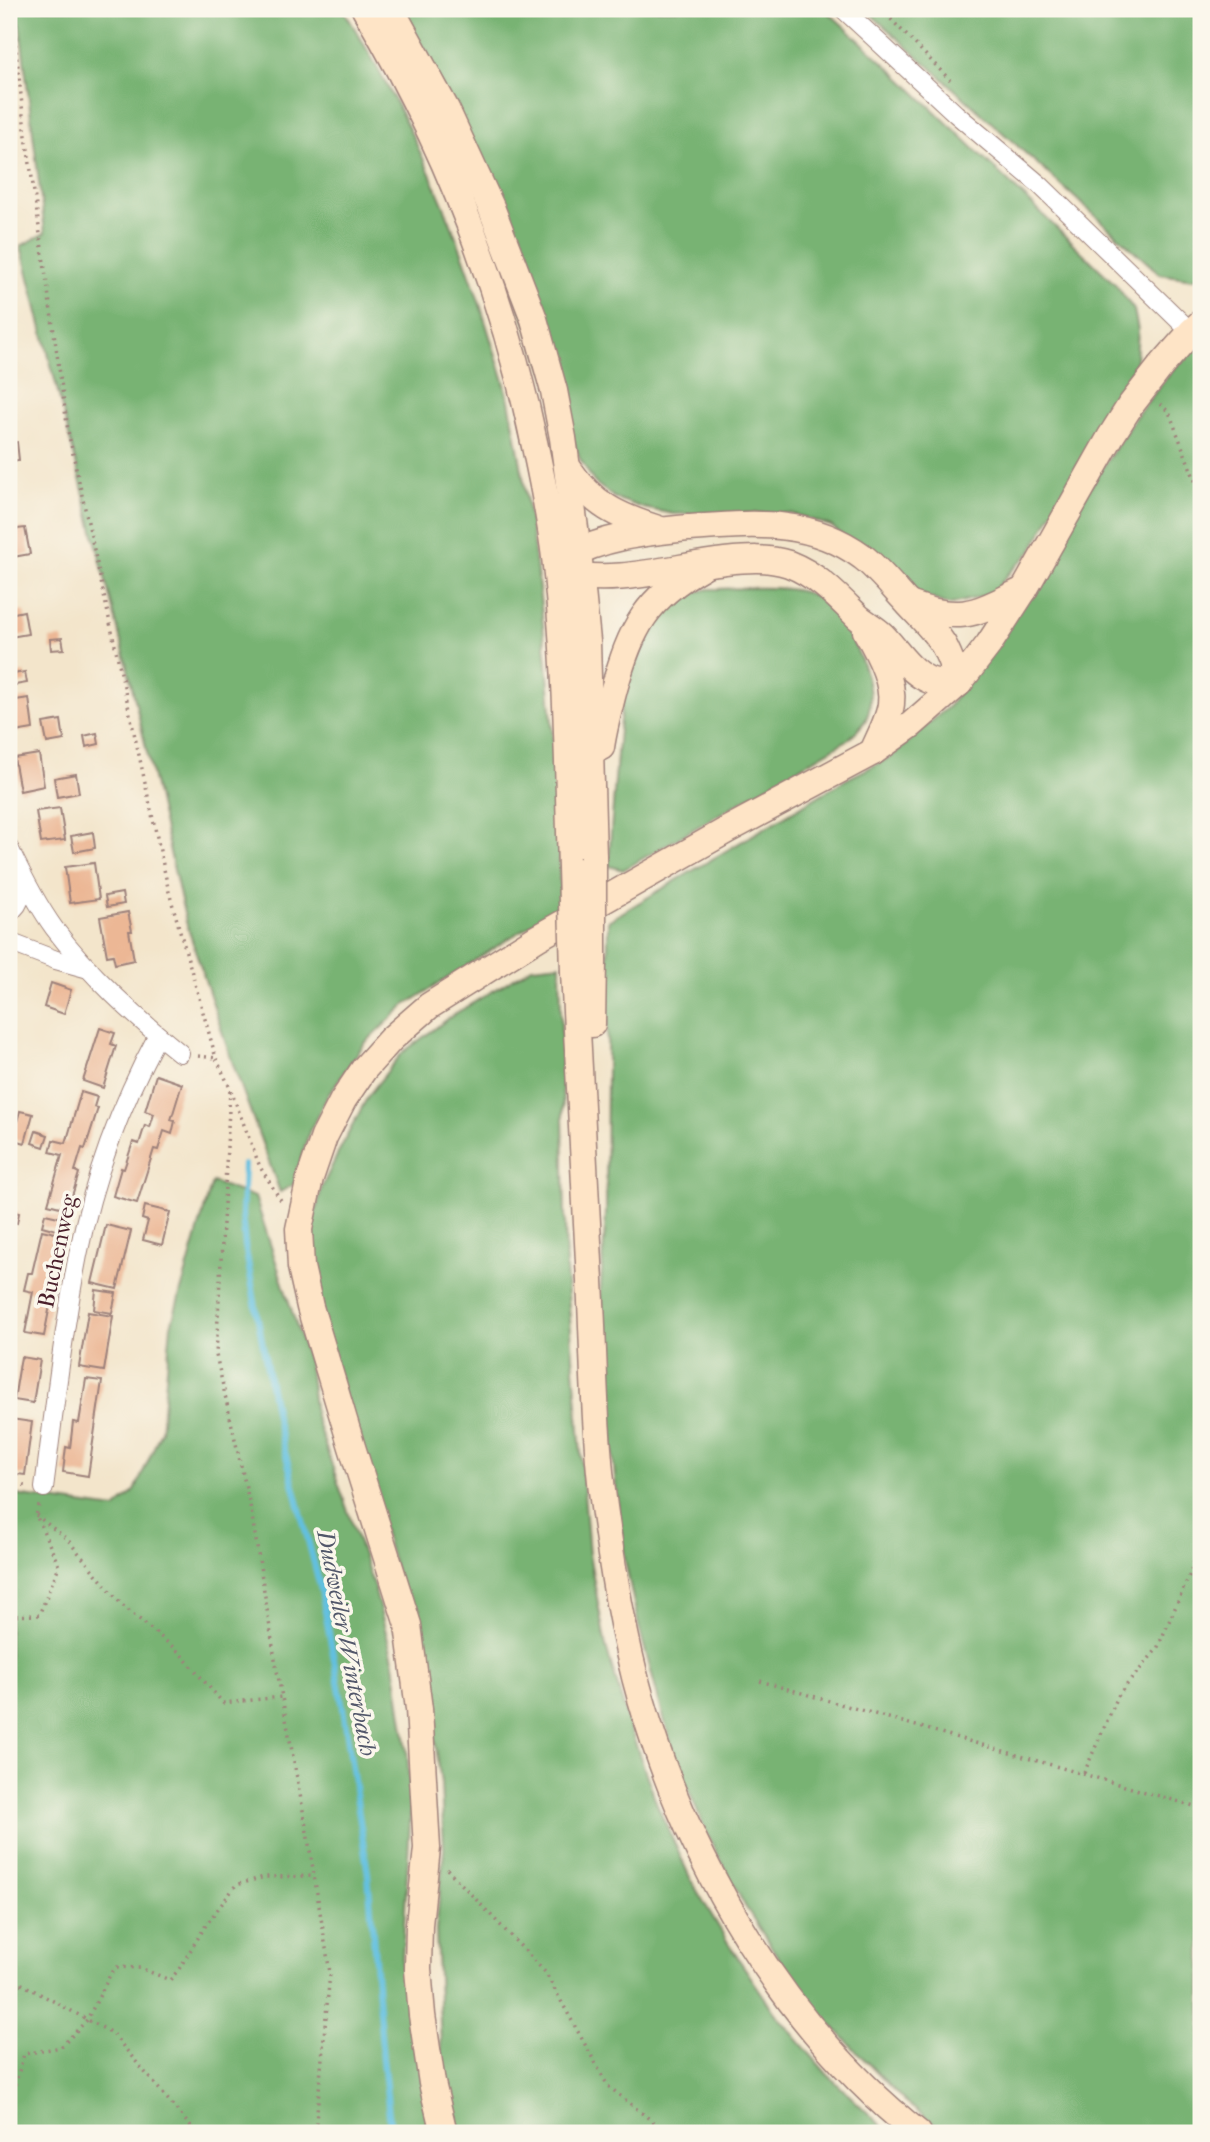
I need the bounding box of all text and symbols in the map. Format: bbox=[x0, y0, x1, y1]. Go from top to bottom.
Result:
street label: Buchenweg bbox=[32, 1191, 83, 1310]
water label: Dudweiler Winterbach bbox=[311, 1526, 383, 1758]

